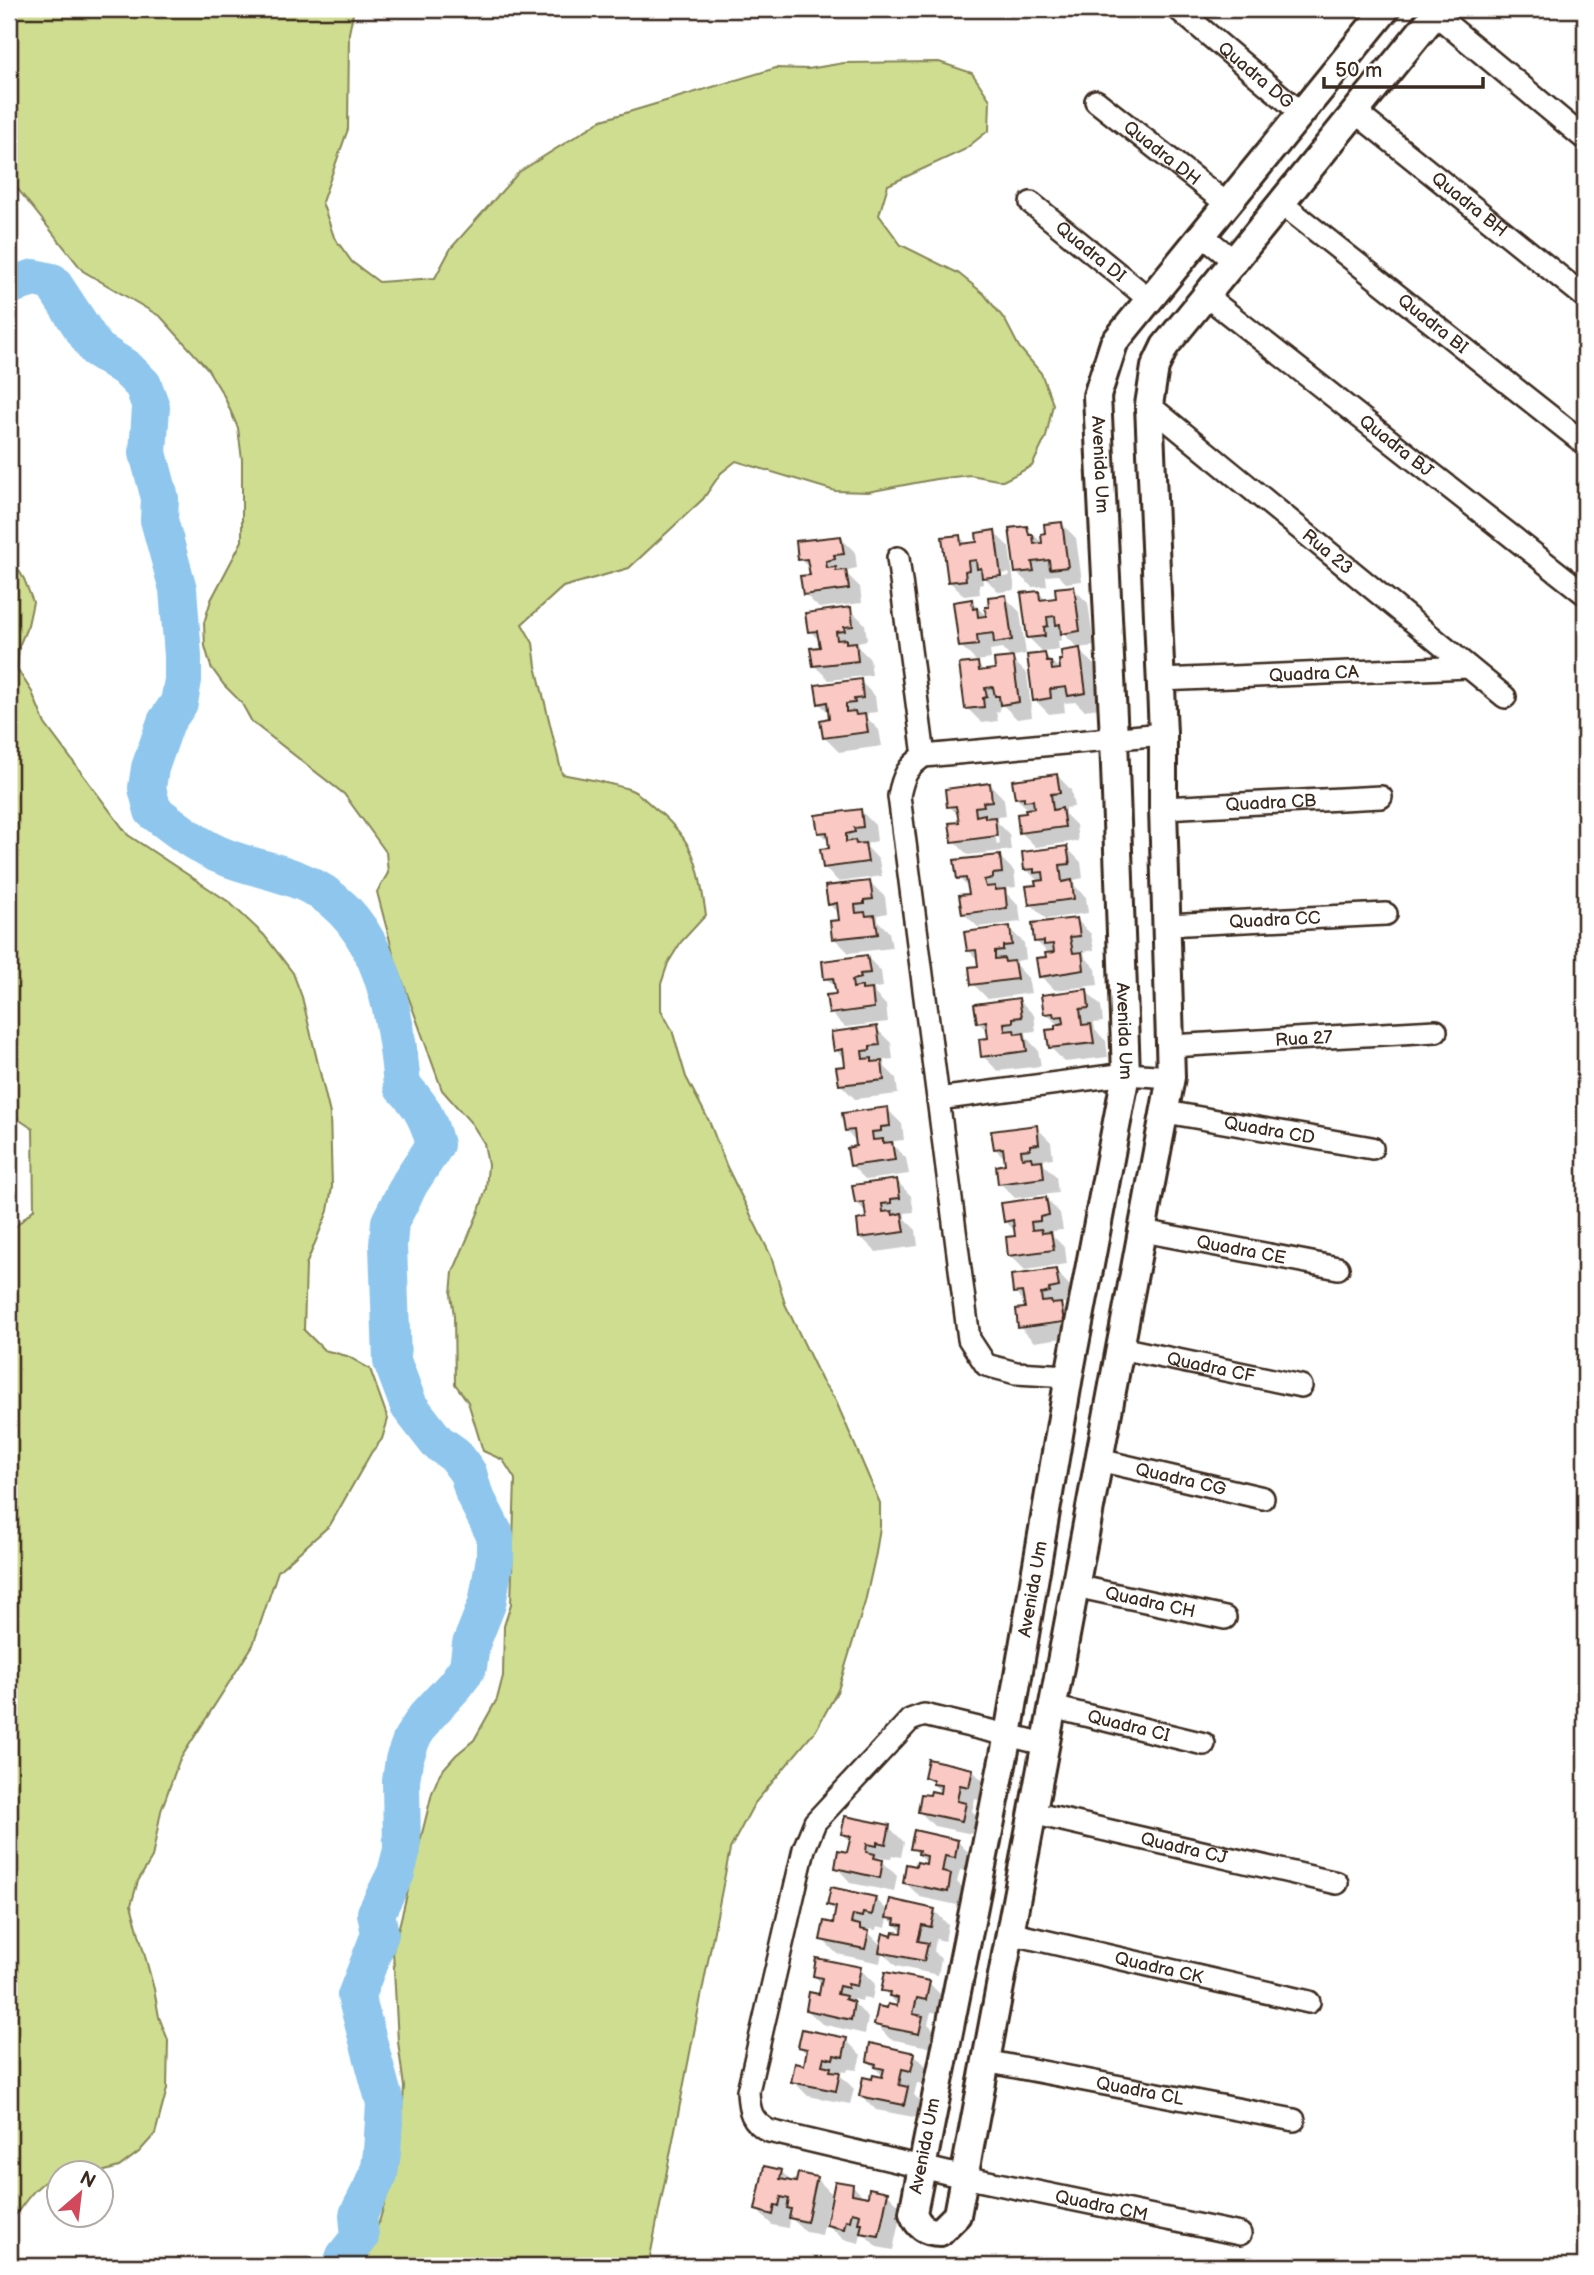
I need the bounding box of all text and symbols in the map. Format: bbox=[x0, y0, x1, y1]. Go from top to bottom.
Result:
street label: Quadra DG bbox=[1214, 37, 1298, 113]
scale bar bbox=[1324, 46, 1484, 90]
text: 50 m bbox=[1335, 58, 1382, 83]
street label: Quadra DH bbox=[1119, 116, 1205, 190]
street label: Quadra BH bbox=[1427, 167, 1512, 241]
street label: Quadra DI bbox=[1051, 217, 1130, 286]
street label: Quadra BI bbox=[1394, 289, 1472, 358]
street label: Quadra BJ bbox=[1355, 410, 1437, 481]
street label: Avenida Um bbox=[1087, 415, 1113, 514]
street label: Rua 23 bbox=[1298, 525, 1357, 578]
street label: Quadra CA bbox=[1269, 661, 1359, 686]
street label: Quadra CB bbox=[1225, 790, 1317, 815]
street label: Quadra CC bbox=[1229, 907, 1321, 932]
street label: Avenida Um bbox=[1112, 982, 1137, 1080]
street label: Rua 27 bbox=[1275, 1026, 1333, 1051]
street label: Quadra CD bbox=[1222, 1112, 1316, 1148]
street label: Quadra CE bbox=[1195, 1231, 1288, 1268]
street label: Quadra CF bbox=[1165, 1348, 1257, 1387]
street label: Quadra CG bbox=[1134, 1458, 1228, 1500]
street label: Avenida Um bbox=[1014, 1539, 1052, 1639]
street label: Quadra CH bbox=[1103, 1582, 1197, 1622]
street label: Quadra CI bbox=[1085, 1706, 1172, 1746]
street label: Quadra CJ bbox=[1139, 1828, 1230, 1868]
street label: Quadra CK bbox=[1113, 1947, 1206, 1988]
street label: Quadra CL bbox=[1095, 2072, 1186, 2109]
street label: Avenida Um bbox=[905, 2096, 945, 2196]
north arrow bbox=[46, 2160, 116, 2230]
text: N bbox=[76, 2167, 99, 2194]
street label: Quadra CM bbox=[1053, 2186, 1150, 2225]

